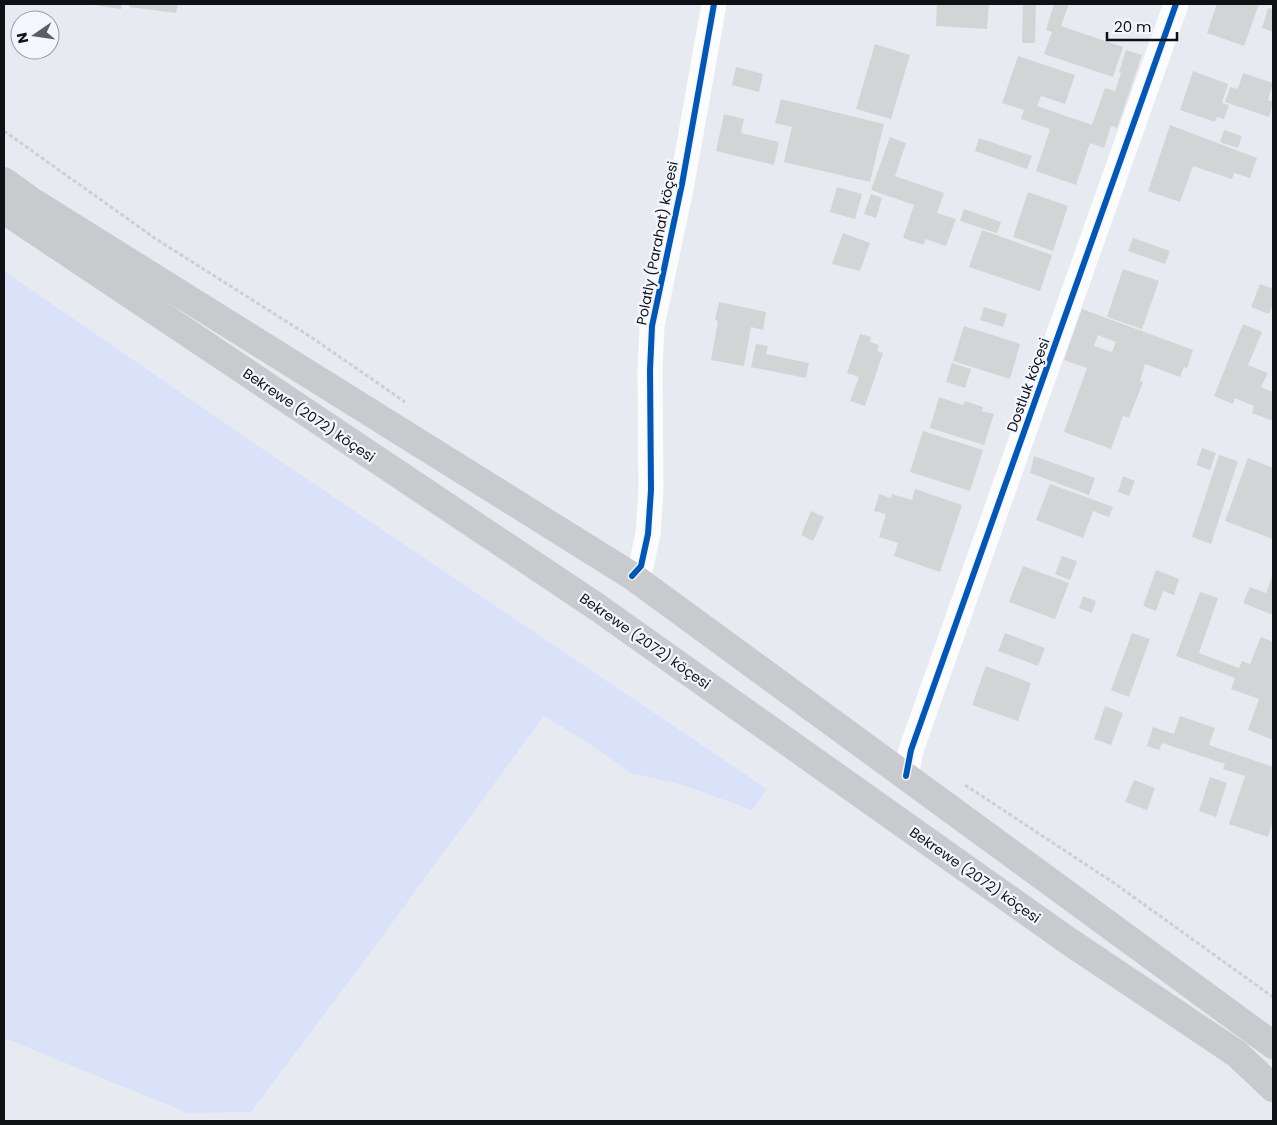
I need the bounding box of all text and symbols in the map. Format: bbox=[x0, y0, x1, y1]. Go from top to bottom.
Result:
north arrow bbox=[10, 10, 60, 60]
scale bar bbox=[1107, 10, 1177, 42]
text: 20 m bbox=[1114, 16, 1152, 37]
text: N bbox=[11, 31, 33, 45]
street label: Polatly (Parahat) köçesi bbox=[631, 159, 683, 327]
street label: Dostluk köçesi bbox=[1002, 335, 1054, 435]
street label: Bekrewe (2072) köçesi bbox=[239, 363, 379, 467]
street label: Bekrewe (2072) köçesi bbox=[576, 588, 714, 694]
street label: Bekrewe (2072) köçesi bbox=[906, 822, 1044, 928]

